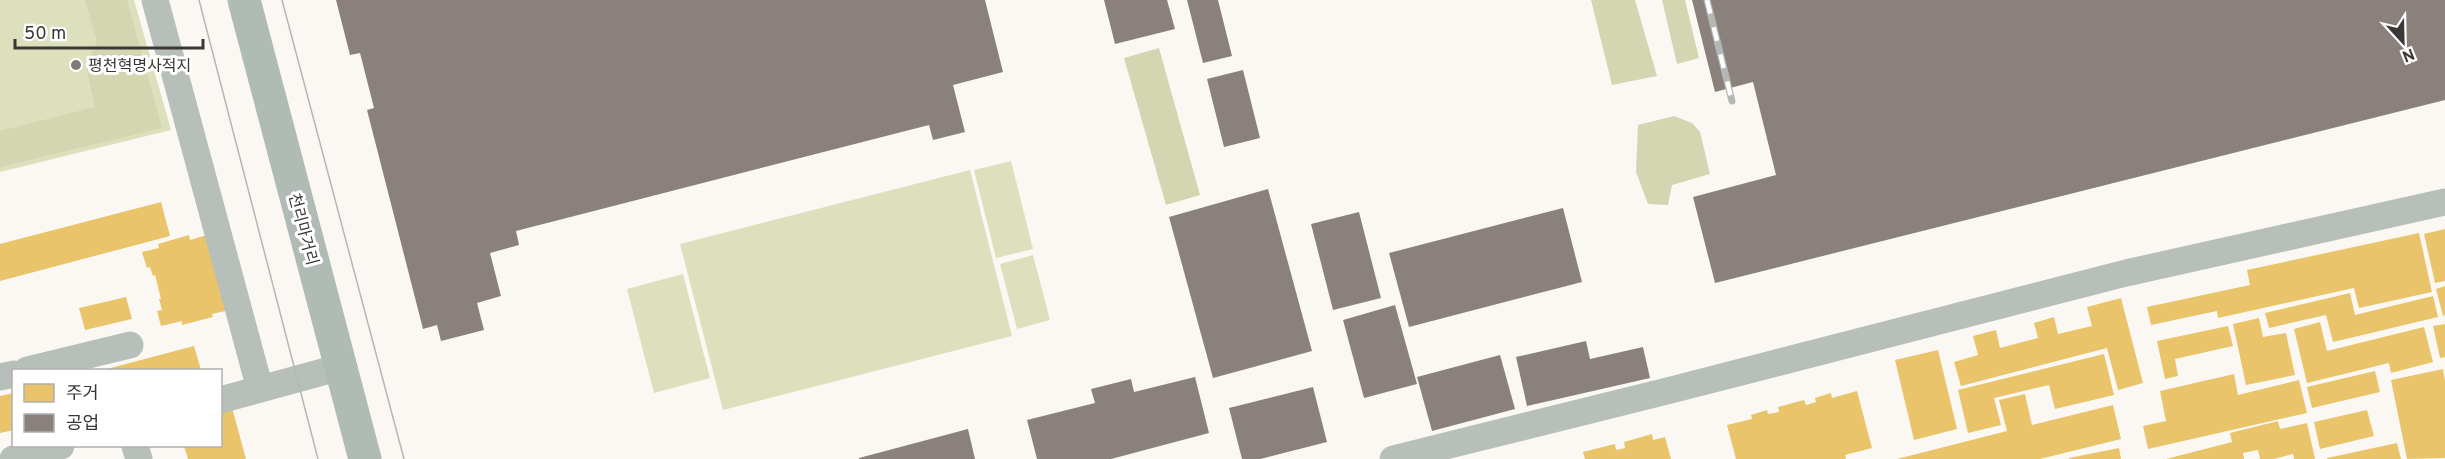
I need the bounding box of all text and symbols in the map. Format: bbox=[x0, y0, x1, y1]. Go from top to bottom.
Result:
scale bar bbox=[15, 12, 202, 50]
north arrow bbox=[2373, 12, 2433, 72]
text: 50 m bbox=[24, 23, 66, 46]
text: N bbox=[2399, 43, 2417, 65]
place label: 평천혁명사적지 bbox=[88, 57, 191, 77]
marker: 평천혁명사적지 bbox=[69, 58, 83, 72]
street label: 천리마거리 bbox=[283, 191, 321, 268]
legend bbox=[12, 369, 222, 447]
text: 주거 bbox=[66, 383, 99, 406]
text: 공업 bbox=[66, 413, 99, 436]

